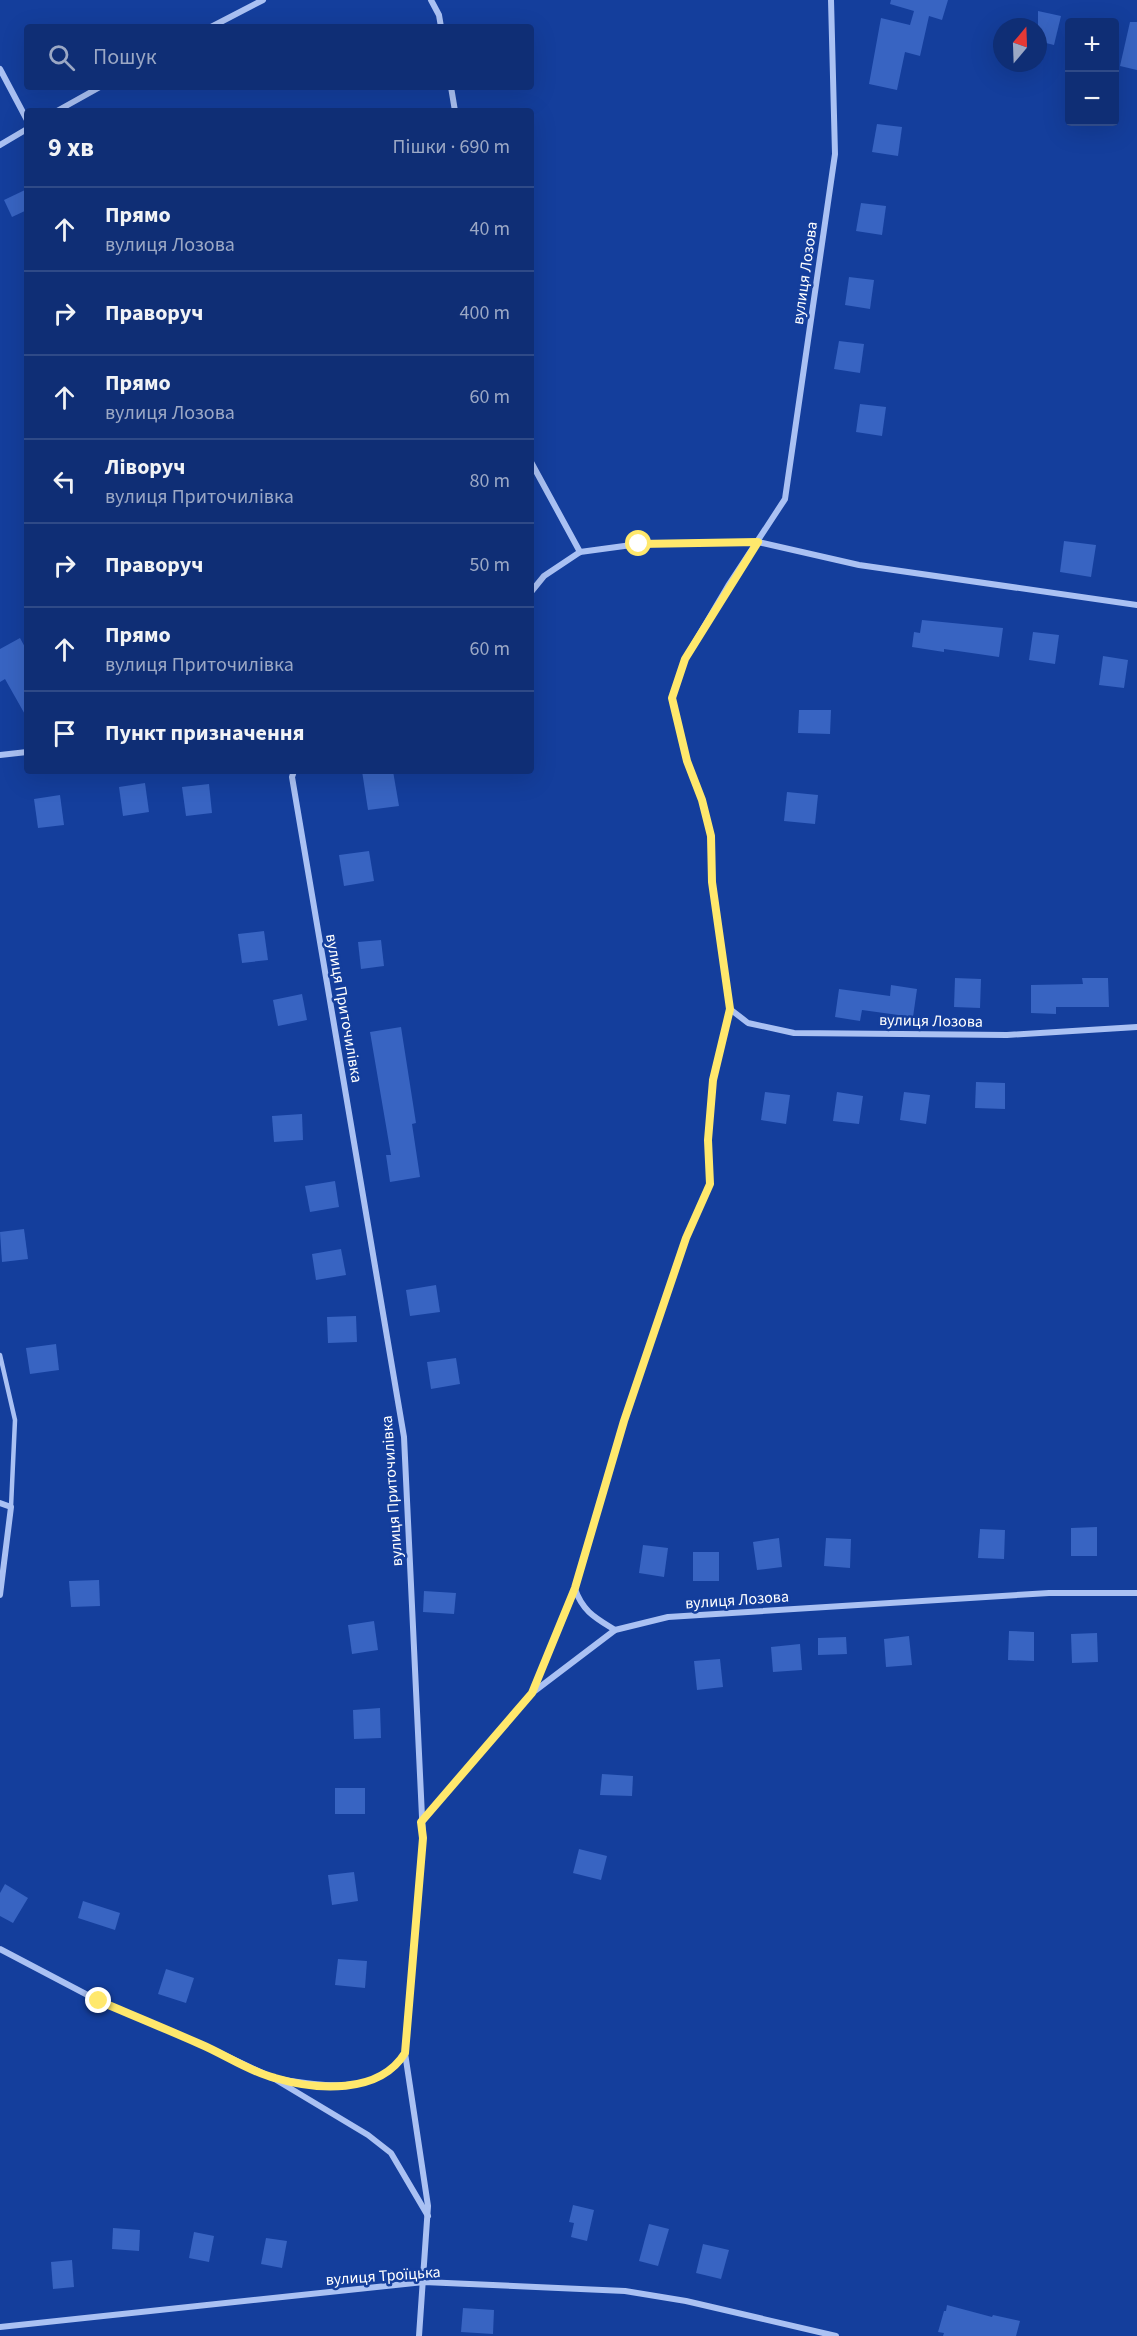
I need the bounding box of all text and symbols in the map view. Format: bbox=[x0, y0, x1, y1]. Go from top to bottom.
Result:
north arrow bbox=[993, 18, 1047, 72]
map controls bbox=[1065, 18, 1119, 126]
button: + bbox=[1065, 18, 1119, 72]
search box bbox=[24, 24, 534, 90]
icon: search bbox=[45, 41, 78, 74]
text: Пошук bbox=[93, 41, 157, 73]
button: − bbox=[1065, 72, 1119, 126]
text: 9 хв bbox=[48, 129, 94, 166]
text: Пішки · 690 m bbox=[393, 133, 510, 161]
text: Прямо bbox=[105, 199, 171, 231]
icon: ahead bbox=[48, 213, 81, 246]
text: 40 m bbox=[470, 215, 510, 243]
street label: вулиця Лозова bbox=[787, 220, 823, 326]
text: вулиця Лозова bbox=[105, 231, 235, 259]
icon: right bbox=[48, 297, 81, 330]
text: Праворуч bbox=[105, 297, 203, 329]
text: 400 m bbox=[460, 299, 510, 327]
text: Прямо bbox=[105, 367, 171, 399]
icon: ahead bbox=[48, 381, 81, 414]
text: 60 m bbox=[470, 383, 510, 411]
text: вулиця Лозова bbox=[105, 399, 235, 427]
text: Ліворуч bbox=[105, 451, 185, 483]
icon: left bbox=[48, 465, 81, 498]
text: 80 m bbox=[470, 467, 510, 495]
text: вулиця Приточилівка bbox=[105, 483, 294, 511]
route start bbox=[625, 530, 651, 556]
icon: right bbox=[48, 549, 81, 582]
text: Праворуч bbox=[105, 549, 203, 581]
text: 50 m bbox=[470, 551, 510, 579]
text: Прямо bbox=[105, 619, 171, 651]
icon: ahead bbox=[48, 633, 81, 666]
text: 60 m bbox=[470, 635, 510, 663]
text: вулиця Приточилівка bbox=[105, 651, 294, 679]
icon: arrive bbox=[48, 717, 81, 750]
text: Пункт призначення bbox=[105, 717, 305, 749]
street label: вулиця Приточилівка bbox=[320, 932, 368, 1084]
street label: вулиця Лозова bbox=[879, 1009, 983, 1033]
street label: вулиця Приточилівка bbox=[376, 1415, 408, 1567]
street label: вулиця Лозова bbox=[684, 1585, 790, 1615]
route end bbox=[85, 1987, 111, 2013]
street label: вулиця Троїцька bbox=[325, 2261, 441, 2291]

